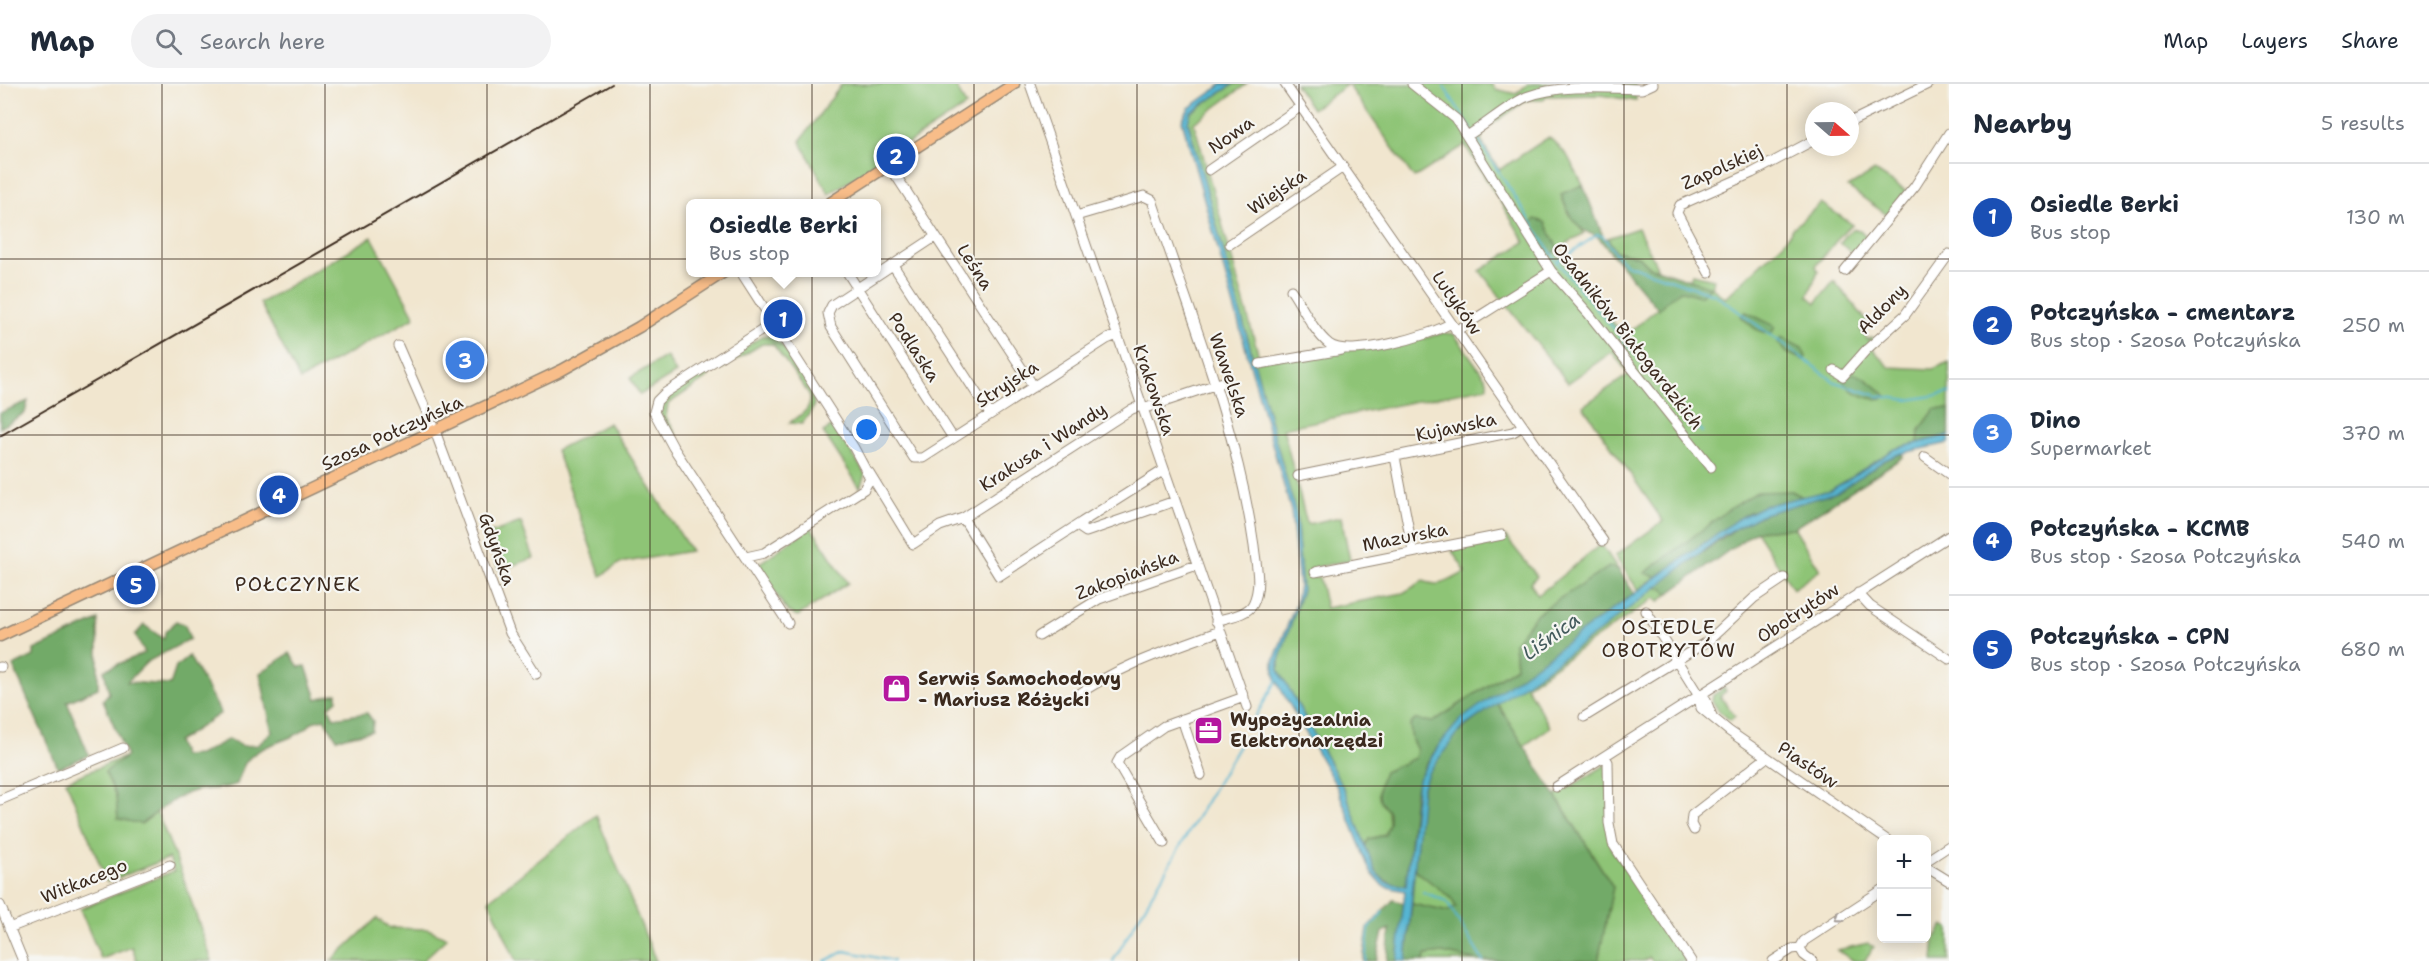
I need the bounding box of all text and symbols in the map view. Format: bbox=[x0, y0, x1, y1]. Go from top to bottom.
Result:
search box bbox=[131, 14, 551, 68]
text: Map bbox=[30, 22, 95, 60]
icon: search bbox=[152, 25, 185, 58]
text: Search here bbox=[200, 27, 325, 56]
text: Map bbox=[2163, 27, 2208, 55]
text: Layers bbox=[2241, 27, 2308, 55]
text: Share bbox=[2341, 27, 2399, 55]
north arrow bbox=[1805, 102, 1859, 156]
text: Nearby bbox=[1973, 106, 2072, 141]
text: 5 results bbox=[2321, 110, 2405, 136]
street label: Nowa bbox=[1203, 111, 1259, 159]
pin: 2 bbox=[876, 134, 916, 178]
street label: Zapolskiej bbox=[1678, 139, 1766, 195]
street label: Wiejska bbox=[1243, 164, 1311, 220]
text: Osiedle Berki bbox=[2030, 190, 2179, 219]
popup bbox=[686, 199, 881, 277]
text: 1 bbox=[1988, 204, 1997, 230]
text: 130 m bbox=[2346, 204, 2405, 230]
text: Osiedle Berki bbox=[709, 211, 858, 240]
text: Bus stop bbox=[2030, 219, 2111, 245]
street label: Osadników Białogardzkich bbox=[1547, 237, 1709, 435]
street label: Leśna bbox=[951, 239, 999, 295]
text: Bus stop bbox=[709, 240, 790, 266]
street label: Lutyków bbox=[1426, 266, 1488, 340]
street label: Aldony bbox=[1852, 279, 1912, 339]
pin: 1 bbox=[764, 296, 802, 342]
text: Połczyńska - cmentarz bbox=[2030, 298, 2295, 327]
street label: Podlaska bbox=[883, 308, 945, 386]
text: 2 bbox=[1986, 312, 2000, 338]
text: 250 m bbox=[2341, 312, 2405, 338]
text: Bus stop · Szosa Połczyńska bbox=[2030, 327, 2301, 353]
street label: Wawelska bbox=[1203, 330, 1255, 420]
pin: 3 bbox=[446, 338, 484, 382]
street label: Krakowska bbox=[1127, 341, 1181, 439]
street label: Stryjska bbox=[971, 355, 1043, 413]
street label: Szosa Połczyńska bbox=[317, 390, 467, 476]
street label: Krakusa i Wandy bbox=[975, 397, 1111, 497]
text: Dino bbox=[2030, 406, 2081, 435]
street label: Kujawska bbox=[1414, 407, 1498, 447]
your location bbox=[852, 415, 881, 444]
text: 3 bbox=[1986, 420, 2000, 446]
text: 370 m bbox=[2341, 420, 2405, 446]
text: Supermarket bbox=[2030, 435, 2152, 461]
pin: 4 bbox=[260, 472, 298, 518]
street label: Gdyńska bbox=[473, 509, 521, 589]
text: Połczyńska - KCMB bbox=[2030, 514, 2250, 543]
street label: Mazurska bbox=[1360, 517, 1450, 557]
text: 4 bbox=[1986, 528, 2000, 554]
text: 540 m bbox=[2341, 528, 2405, 554]
text: Bus stop · Szosa Połczyńska bbox=[2030, 543, 2301, 569]
street label: Zakopiańska bbox=[1072, 544, 1182, 606]
pin: 5 bbox=[116, 562, 156, 608]
district label: POŁCZYNEK bbox=[235, 571, 361, 597]
street label: Obotrytów bbox=[1752, 577, 1844, 649]
water label: Liśnica bbox=[1517, 606, 1585, 666]
district label: OSIEDLE OBOTRYTÓW bbox=[1601, 614, 1737, 663]
text: Połczyńska - CPN bbox=[2030, 622, 2230, 651]
text: 5 bbox=[1986, 636, 1999, 662]
text: 680 m bbox=[2340, 636, 2405, 662]
text: Bus stop · Szosa Połczyńska bbox=[2030, 651, 2301, 677]
place label: Serwis Samochodowy - Mariusz Różycki bbox=[918, 667, 1121, 712]
shop icon: Serwis Samochodowy - Mariusz Różycki bbox=[881, 673, 913, 705]
place label: Wypożyczalnia Elektronarzędzi bbox=[1230, 708, 1383, 753]
office icon: Wypożyczalnia Elektronarzędzi bbox=[1193, 714, 1225, 746]
street label: Piastów bbox=[1773, 736, 1843, 794]
map controls bbox=[1877, 835, 1931, 943]
button: + bbox=[1877, 835, 1931, 889]
street label: Witkacego bbox=[37, 853, 131, 909]
button: − bbox=[1877, 889, 1931, 943]
one-way arrow bbox=[1835, 910, 1846, 921]

